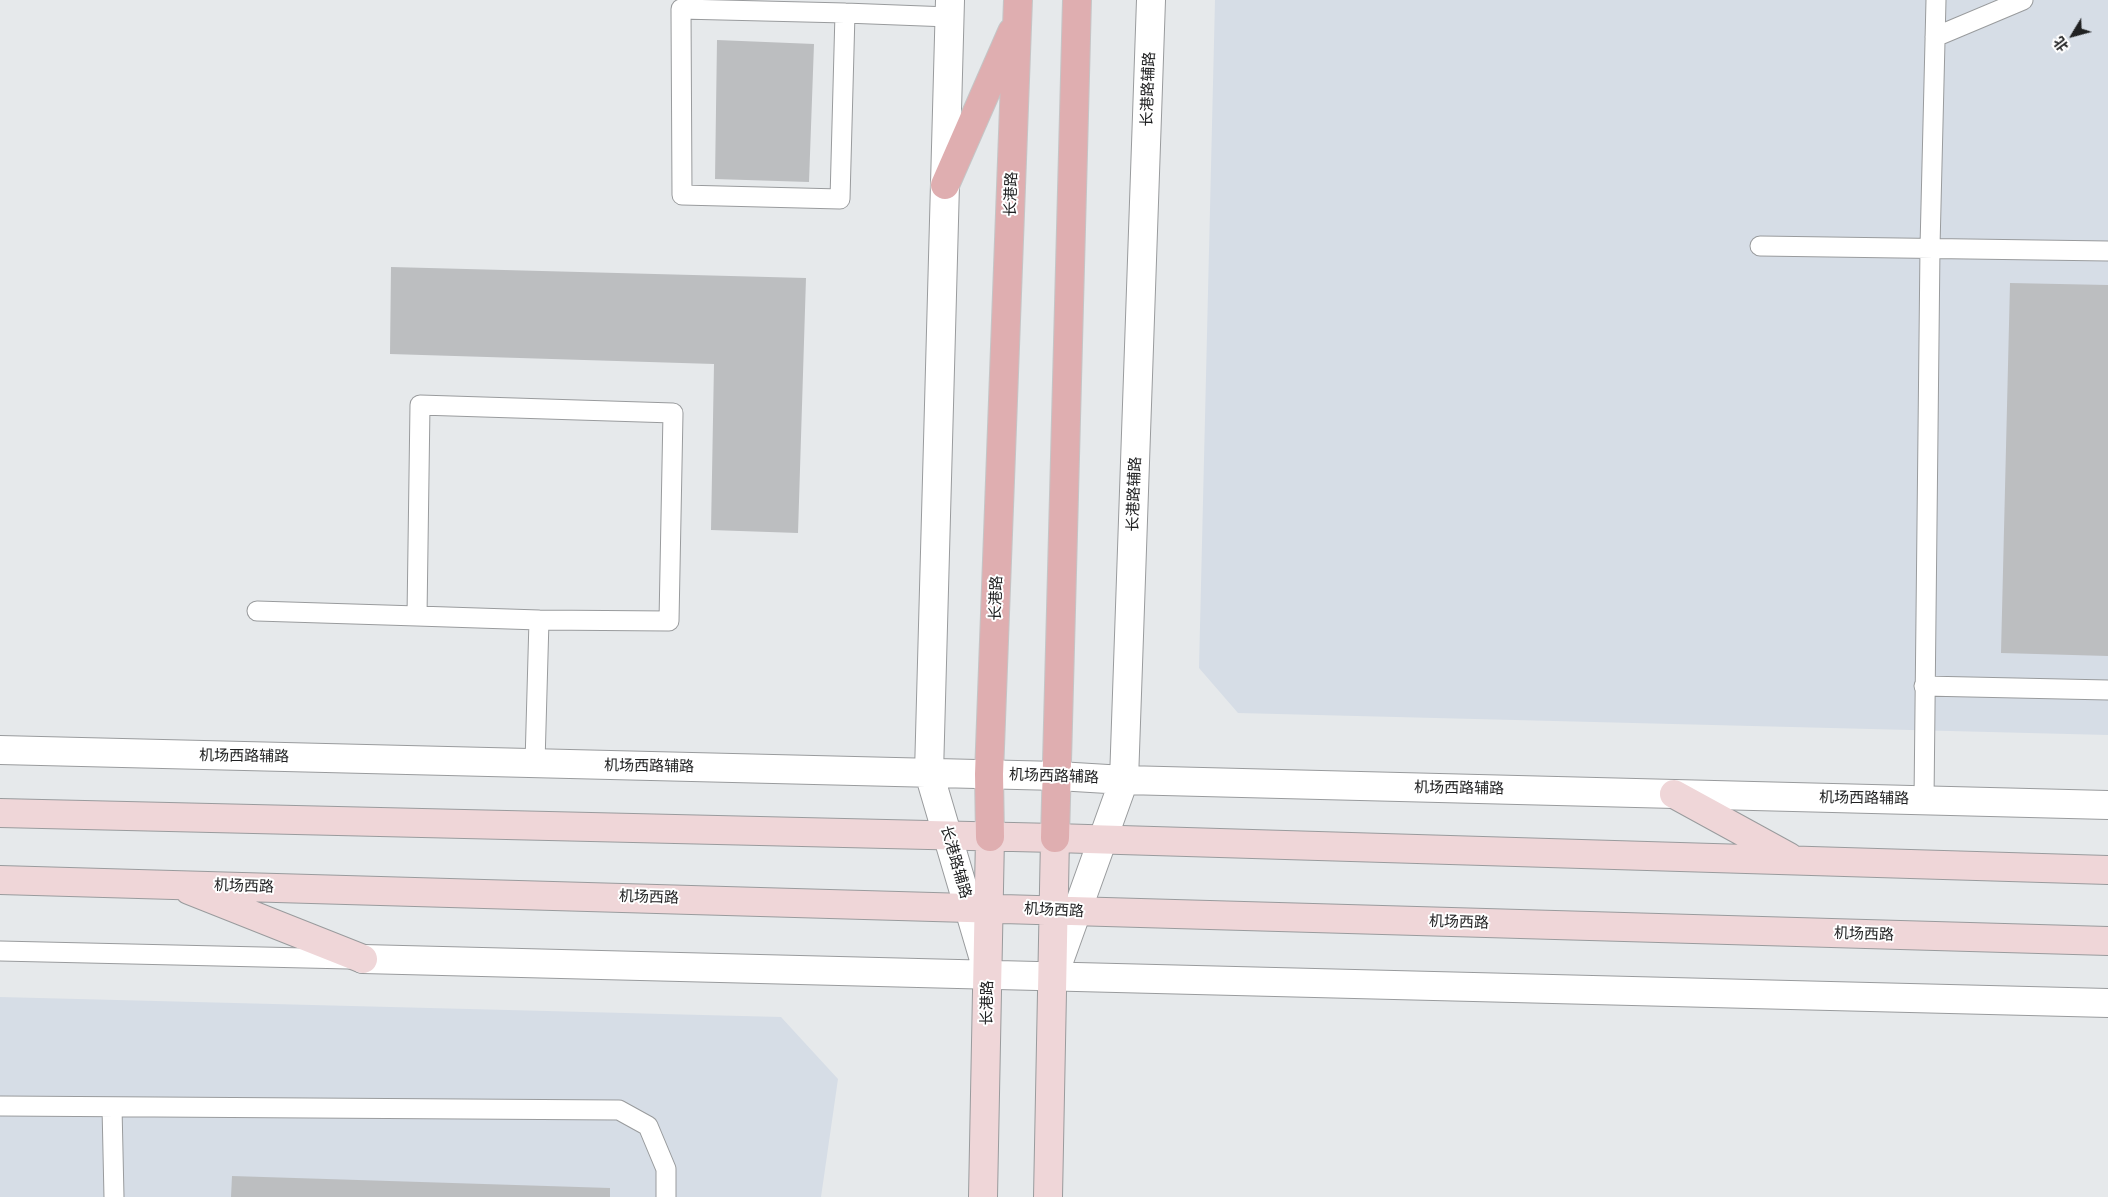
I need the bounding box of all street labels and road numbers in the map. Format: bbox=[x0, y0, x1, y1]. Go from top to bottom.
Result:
street label: 长港路辅路 bbox=[1138, 51, 1158, 127]
street label: 长港路 bbox=[1001, 171, 1021, 217]
street label: 长港路辅路 bbox=[1124, 456, 1144, 532]
street label: 长港路 bbox=[986, 575, 1006, 621]
street label: 机场西路辅路 bbox=[199, 746, 289, 766]
street label: 机场西路辅路 bbox=[604, 756, 694, 776]
street label: 机场西路辅路 bbox=[1009, 765, 1099, 787]
street label: 机场西路辅路 bbox=[1414, 778, 1504, 798]
street label: 机场西路辅路 bbox=[1819, 788, 1909, 808]
street label: 长港路辅路 bbox=[937, 823, 975, 901]
street label: 机场西路 bbox=[214, 876, 274, 896]
street label: 机场西路 bbox=[619, 887, 679, 907]
street label: 机场西路 bbox=[1024, 899, 1084, 921]
street label: 机场西路 bbox=[1429, 912, 1489, 932]
street label: 机场西路 bbox=[1834, 924, 1894, 944]
street label: 长港路 bbox=[978, 980, 996, 1026]

